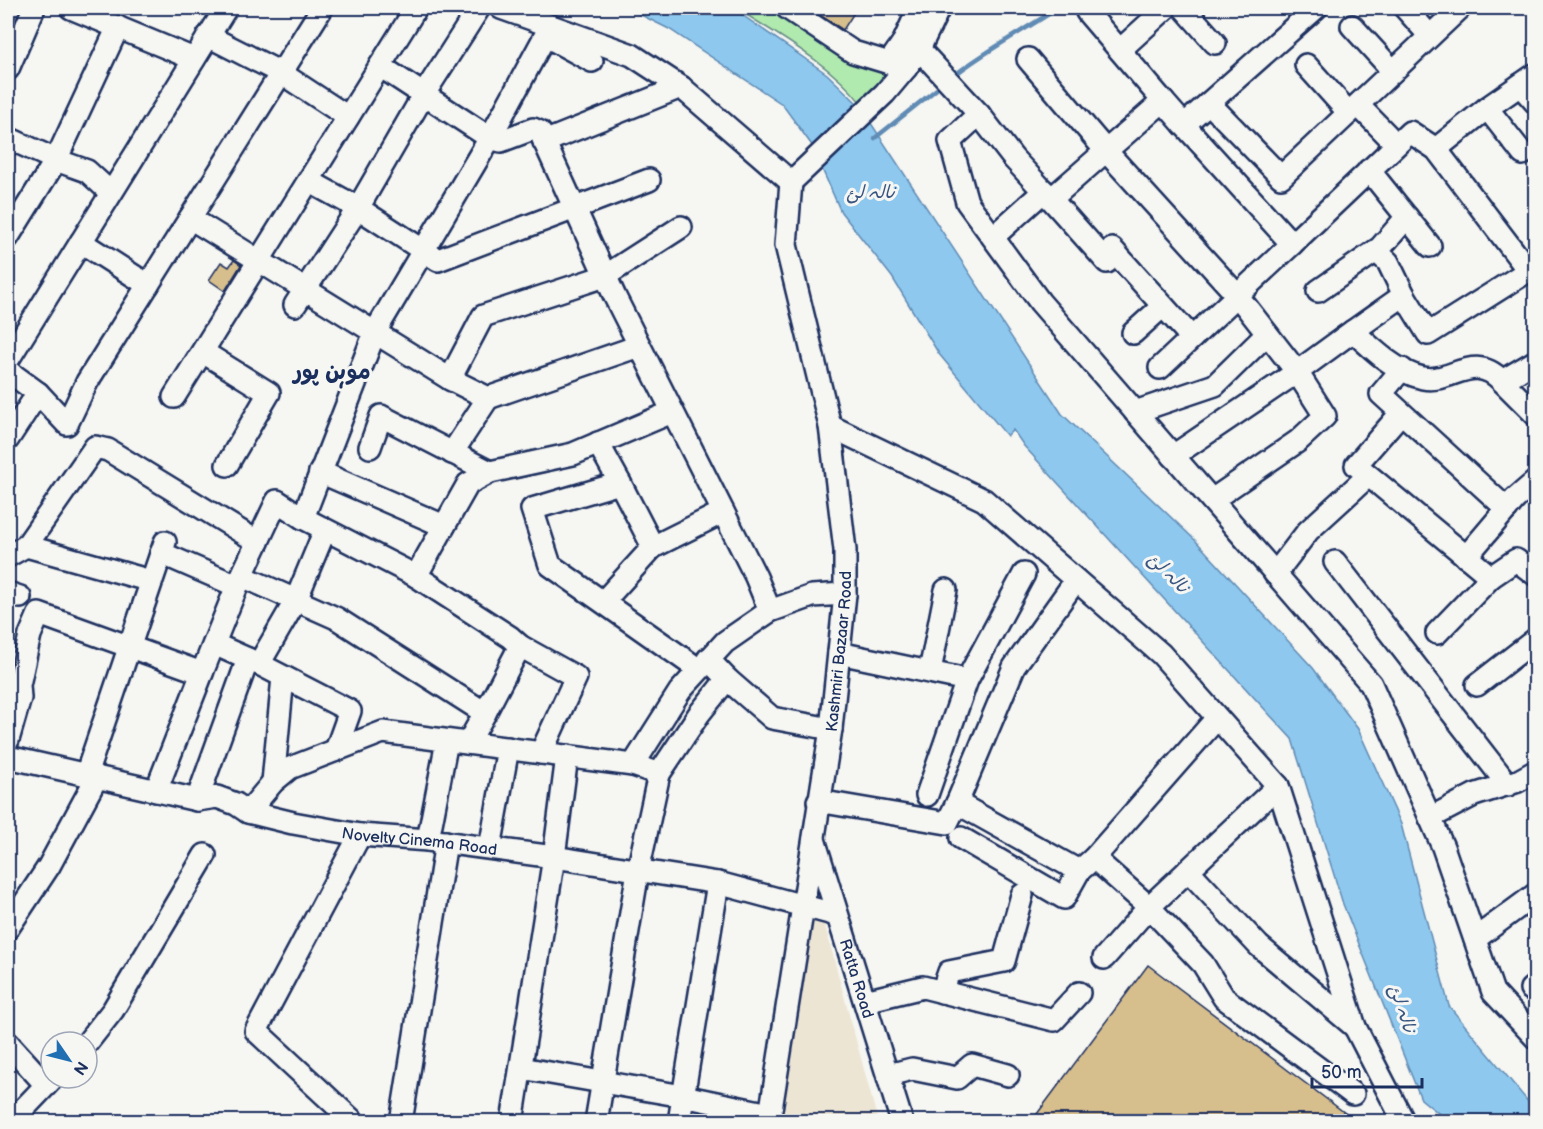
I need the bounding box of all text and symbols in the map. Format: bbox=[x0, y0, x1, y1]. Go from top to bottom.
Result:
water label: نالہ لئ bbox=[846, 182, 897, 204]
district label: موہن پور bbox=[292, 359, 370, 389]
water label: نالہ لئ bbox=[1143, 548, 1195, 600]
street label: Kashmiri Bazaar Road bbox=[823, 571, 856, 733]
street label: Novelty Cinema Road bbox=[340, 824, 498, 860]
street label: Ratta Road bbox=[835, 937, 877, 1021]
water label: نالہ لئ bbox=[1384, 982, 1421, 1038]
north arrow bbox=[39, 1030, 99, 1090]
scale bar bbox=[1312, 1051, 1422, 1089]
text: N bbox=[69, 1057, 91, 1078]
text: 50 m bbox=[1321, 1062, 1362, 1083]

